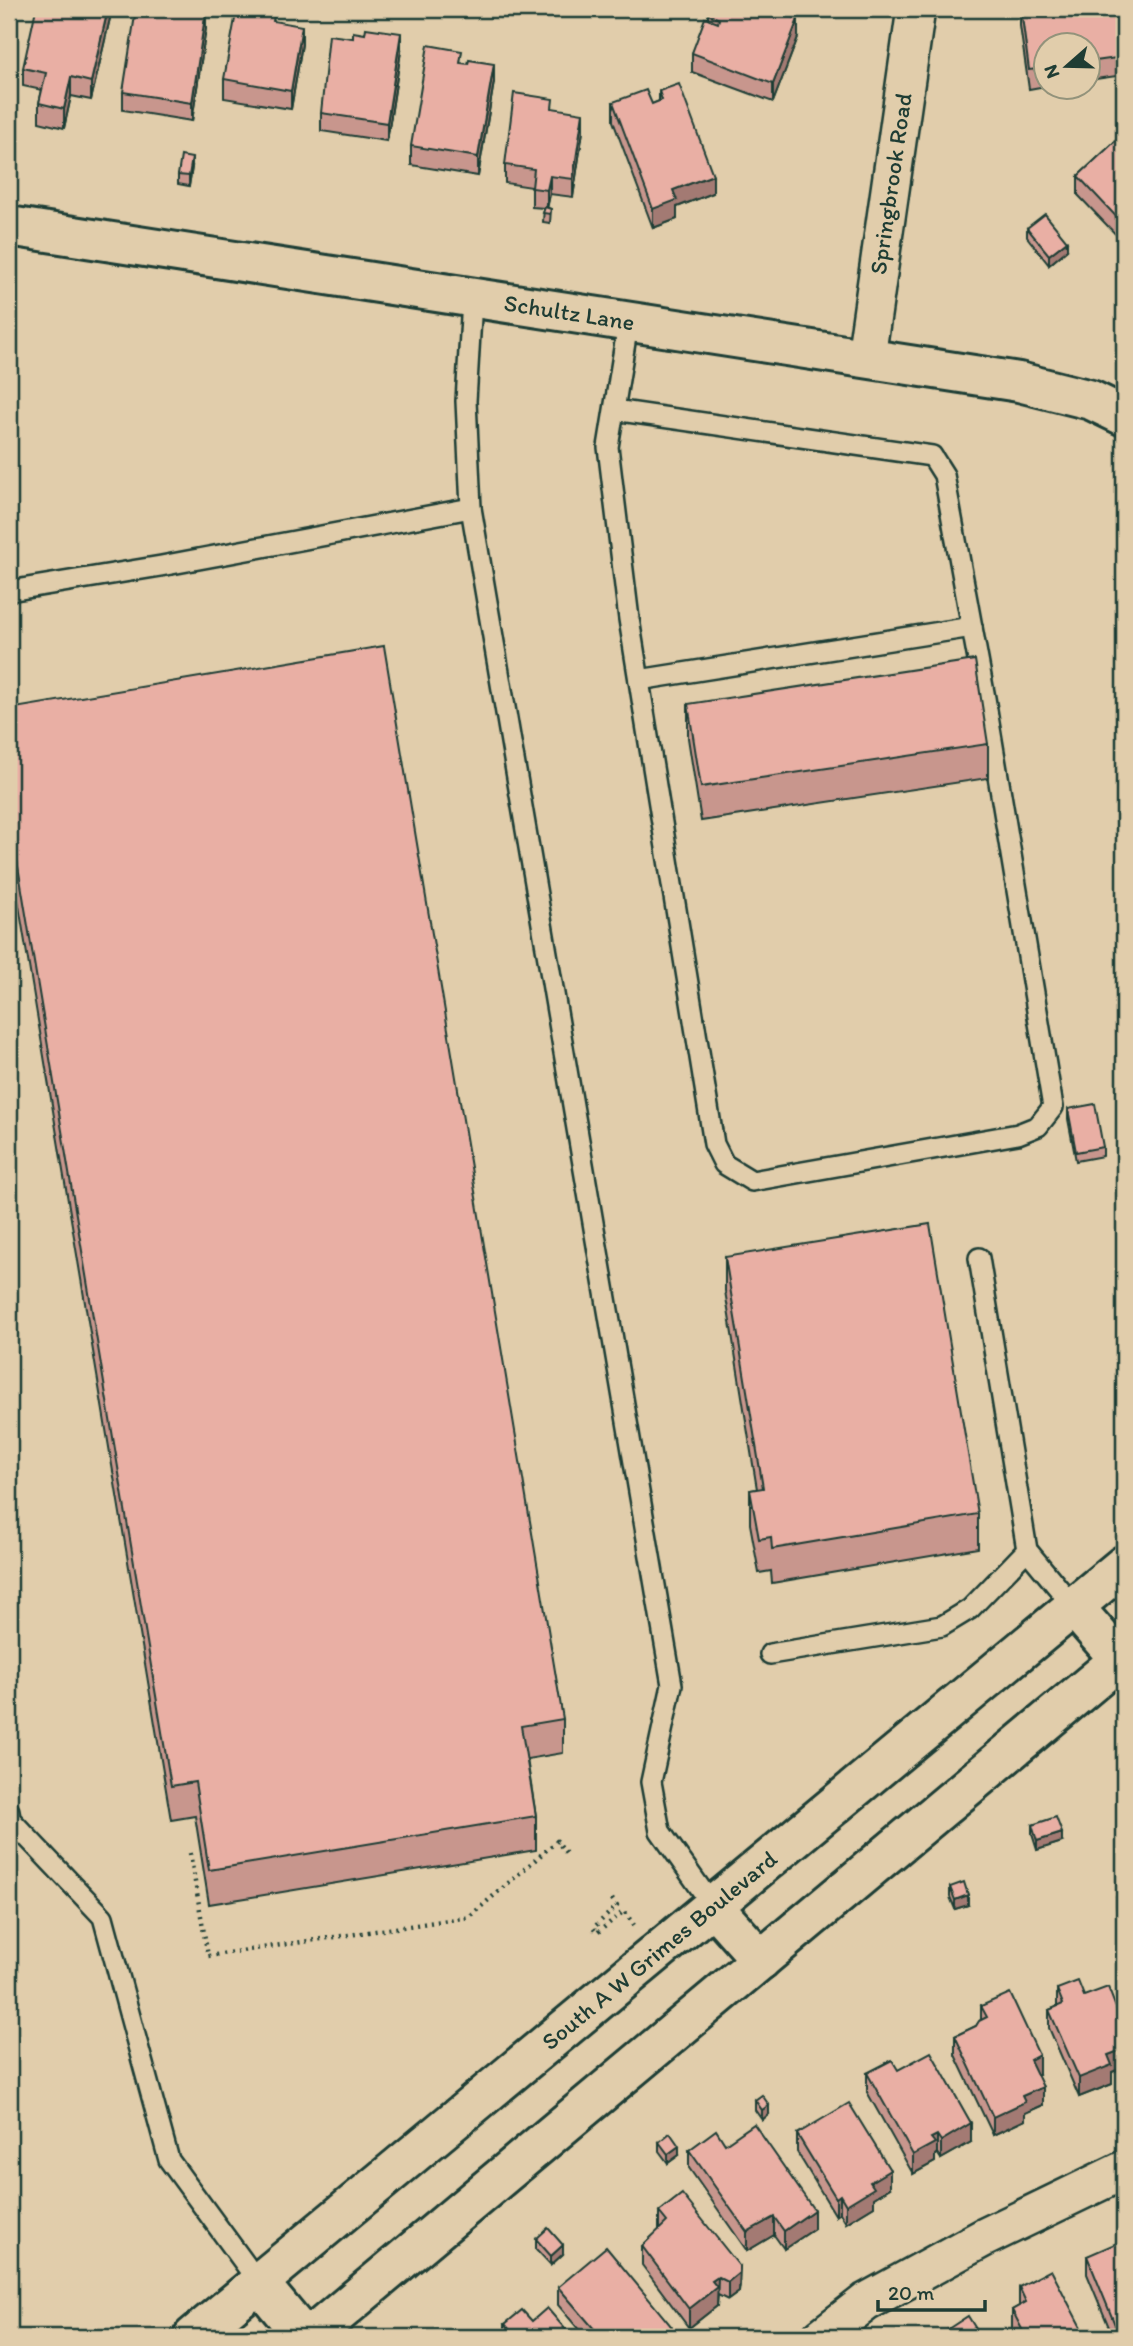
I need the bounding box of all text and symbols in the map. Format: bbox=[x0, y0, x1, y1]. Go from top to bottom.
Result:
north arrow bbox=[1032, 32, 1102, 102]
text: N bbox=[1038, 62, 1064, 82]
street label: Springbrook Road bbox=[863, 91, 918, 276]
street label: Schultz Lane bbox=[502, 288, 637, 336]
street label: South A W Grimes Boulevard bbox=[536, 1844, 783, 2056]
scale bar bbox=[878, 2269, 984, 2313]
text: 20 m bbox=[888, 2280, 935, 2305]

